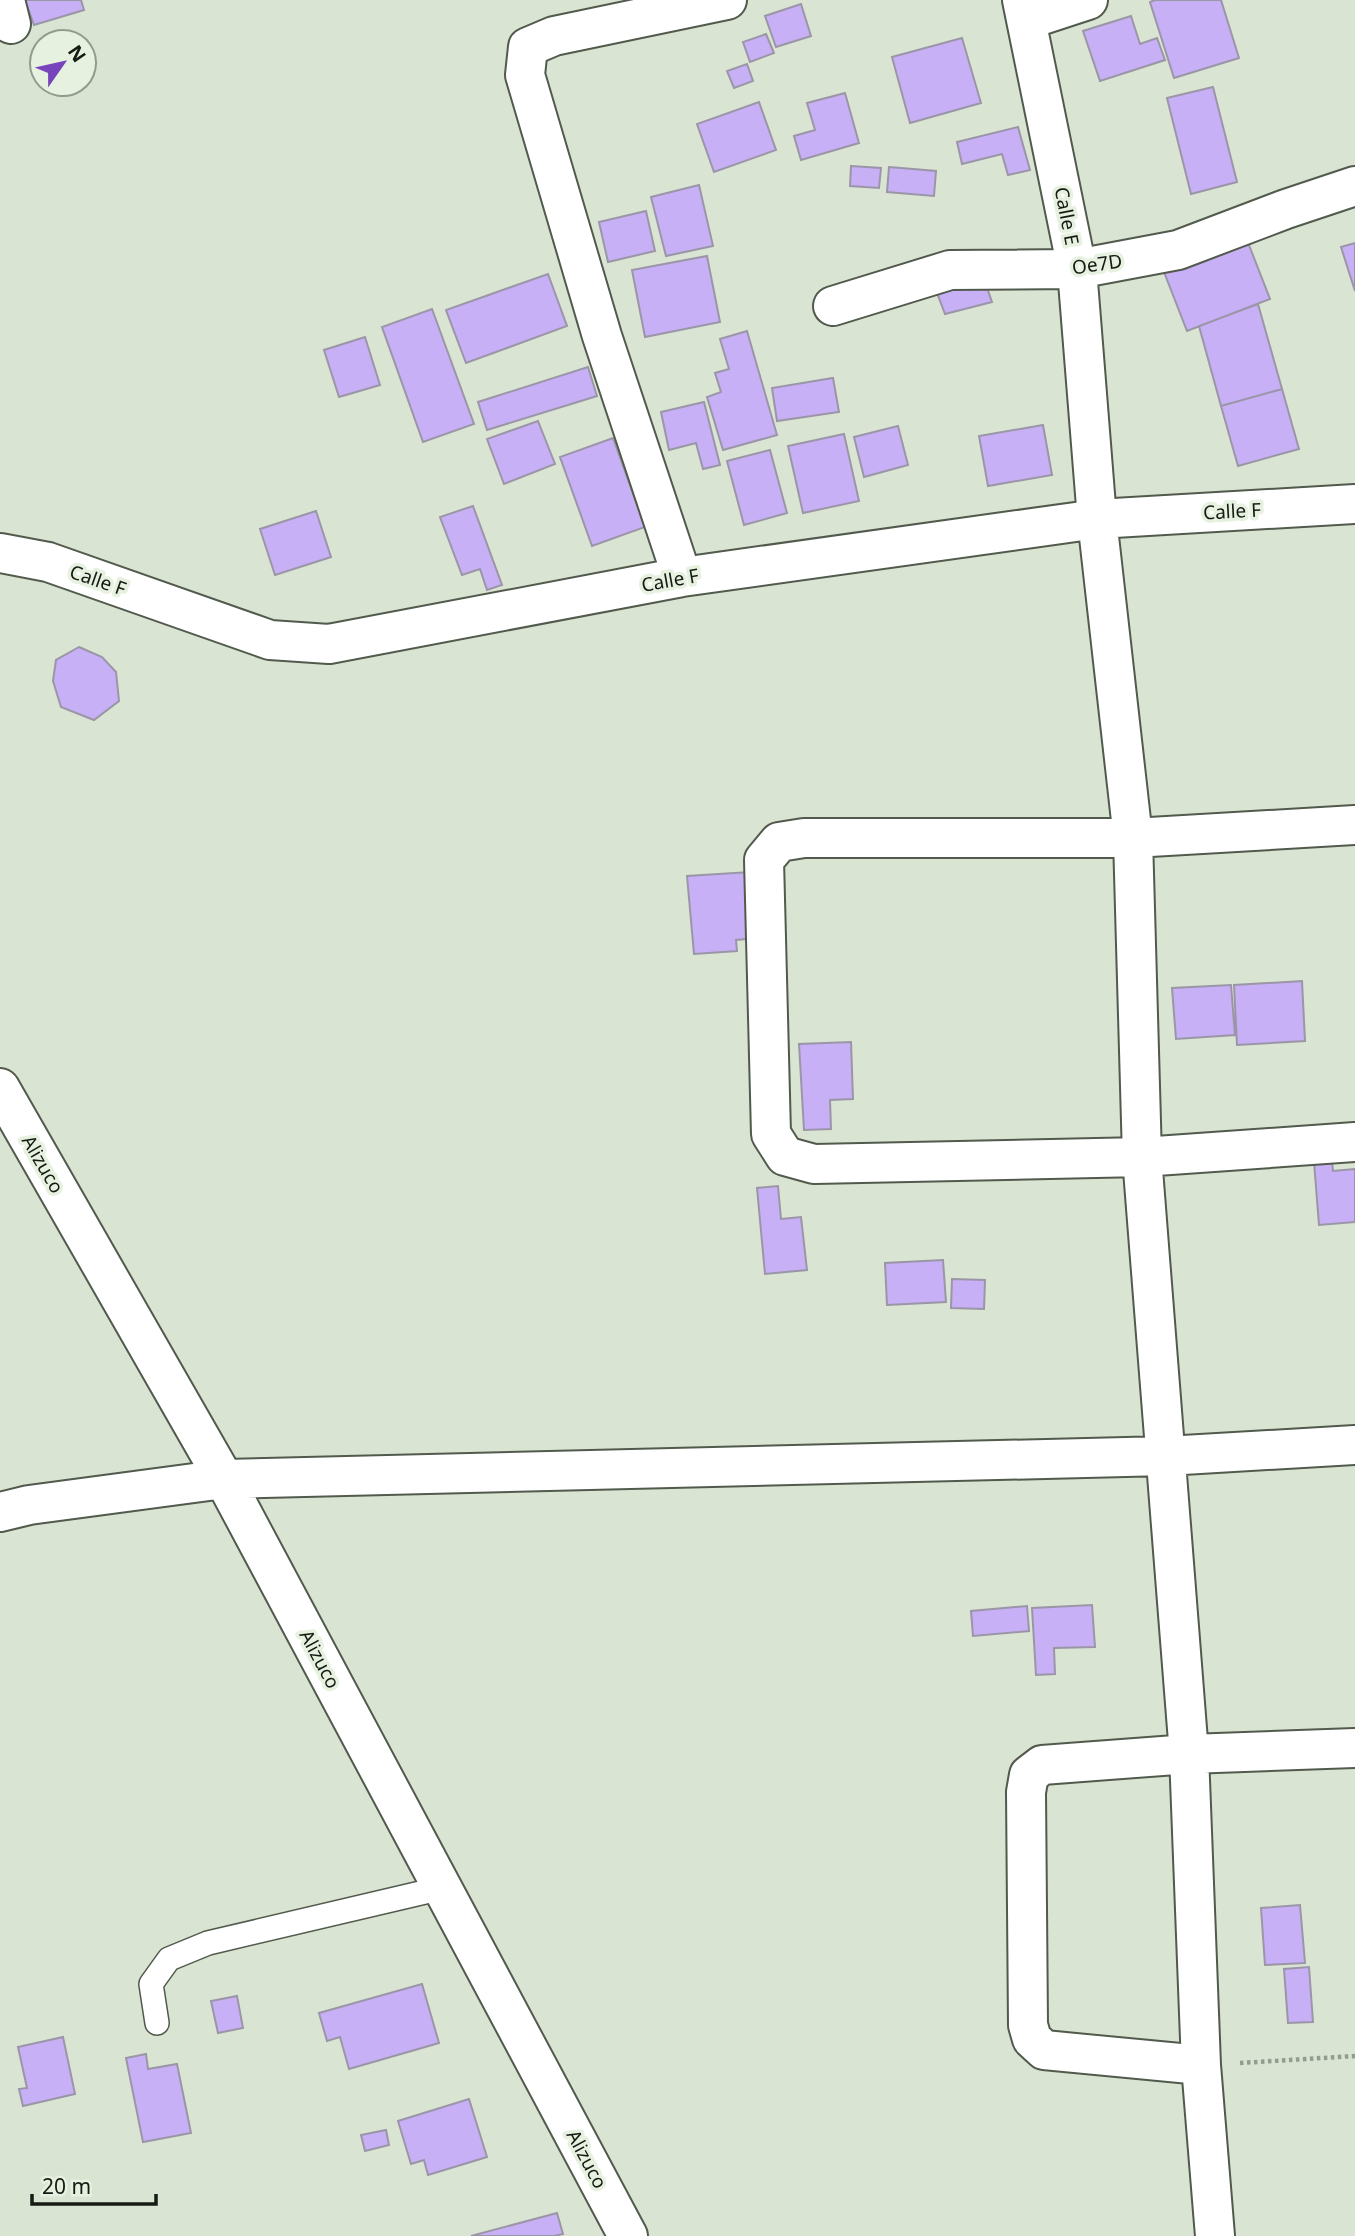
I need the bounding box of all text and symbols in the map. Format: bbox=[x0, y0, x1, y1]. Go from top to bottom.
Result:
north arrow bbox=[28, 28, 98, 98]
text: N bbox=[62, 40, 92, 67]
street label: Calle E bbox=[1049, 185, 1085, 247]
street label: Oe7D bbox=[1070, 248, 1124, 280]
street label: Calle F bbox=[1202, 496, 1262, 525]
street label: Calle F bbox=[66, 558, 130, 602]
street label: Calle F bbox=[639, 562, 701, 598]
street label: Alizuco bbox=[16, 1130, 70, 1198]
street label: Alizuco bbox=[294, 1625, 346, 1693]
street label: Alizuco bbox=[561, 2125, 613, 2193]
scale bar bbox=[32, 2162, 156, 2206]
text: 20 m bbox=[42, 2172, 91, 2200]

